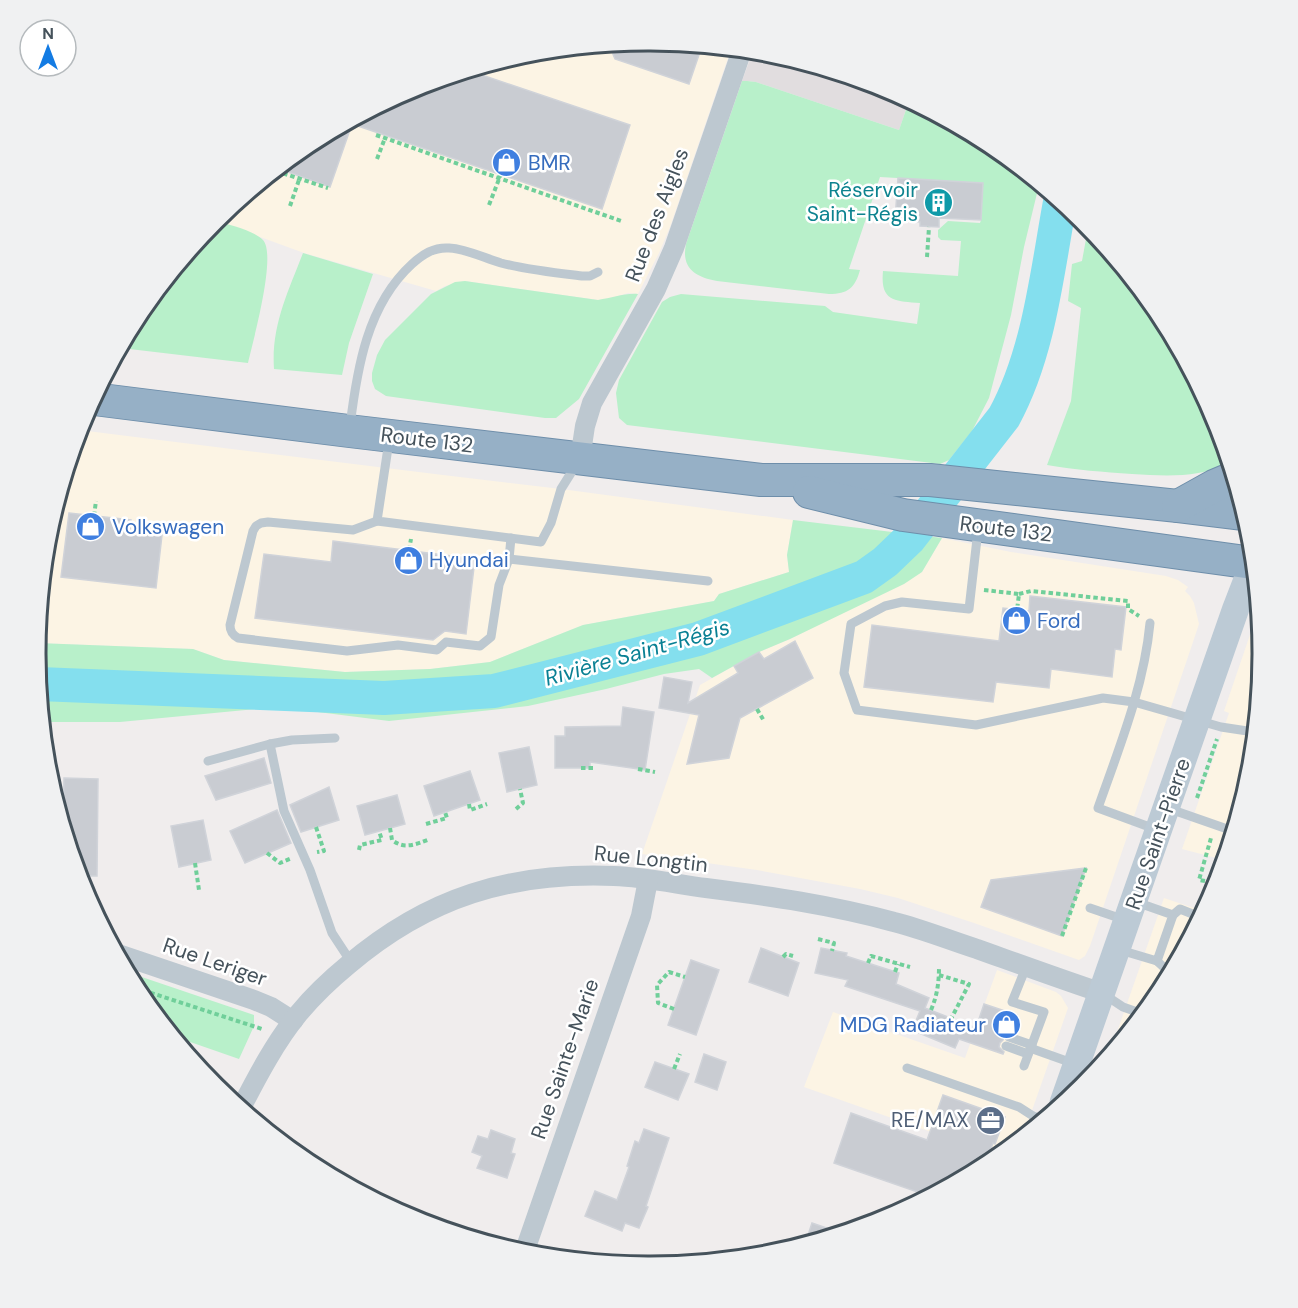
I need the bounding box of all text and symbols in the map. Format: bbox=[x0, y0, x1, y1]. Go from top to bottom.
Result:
north arrow bbox=[18, 18, 78, 78]
text: N bbox=[42, 23, 54, 44]
street label: Rue des Aigles bbox=[619, 144, 695, 286]
shop icon: BMR bbox=[491, 147, 523, 179]
place label: BMR bbox=[528, 149, 571, 177]
place label: Réservoir Saint-Régis bbox=[807, 176, 918, 228]
building icon: Réservoir Saint-Régis bbox=[923, 186, 955, 218]
street label: Route 132 bbox=[379, 420, 475, 460]
street label: Route 132 bbox=[958, 509, 1054, 549]
shop icon: Volkswagen bbox=[75, 511, 107, 543]
place label: Volkswagen bbox=[112, 513, 224, 541]
shop icon: Hyundai bbox=[392, 544, 424, 576]
place label: Hyundai bbox=[429, 546, 509, 574]
shop icon: Ford bbox=[1000, 605, 1032, 637]
place label: Ford bbox=[1037, 607, 1081, 635]
water label: Rivière Saint-Régis bbox=[541, 612, 733, 693]
street label: Rue Saint-Pierre bbox=[1119, 754, 1197, 914]
street label: Rue Longtin bbox=[593, 839, 709, 879]
street label: Rue Leriger bbox=[159, 931, 271, 993]
street label: Rue Sainte-Marie bbox=[524, 975, 606, 1143]
shop icon: MDG Radiateur bbox=[991, 1009, 1023, 1041]
place label: MDG Radiateur bbox=[840, 1011, 986, 1039]
office icon: RE/MAX bbox=[974, 1104, 1006, 1136]
place label: RE/MAX bbox=[891, 1106, 969, 1134]

